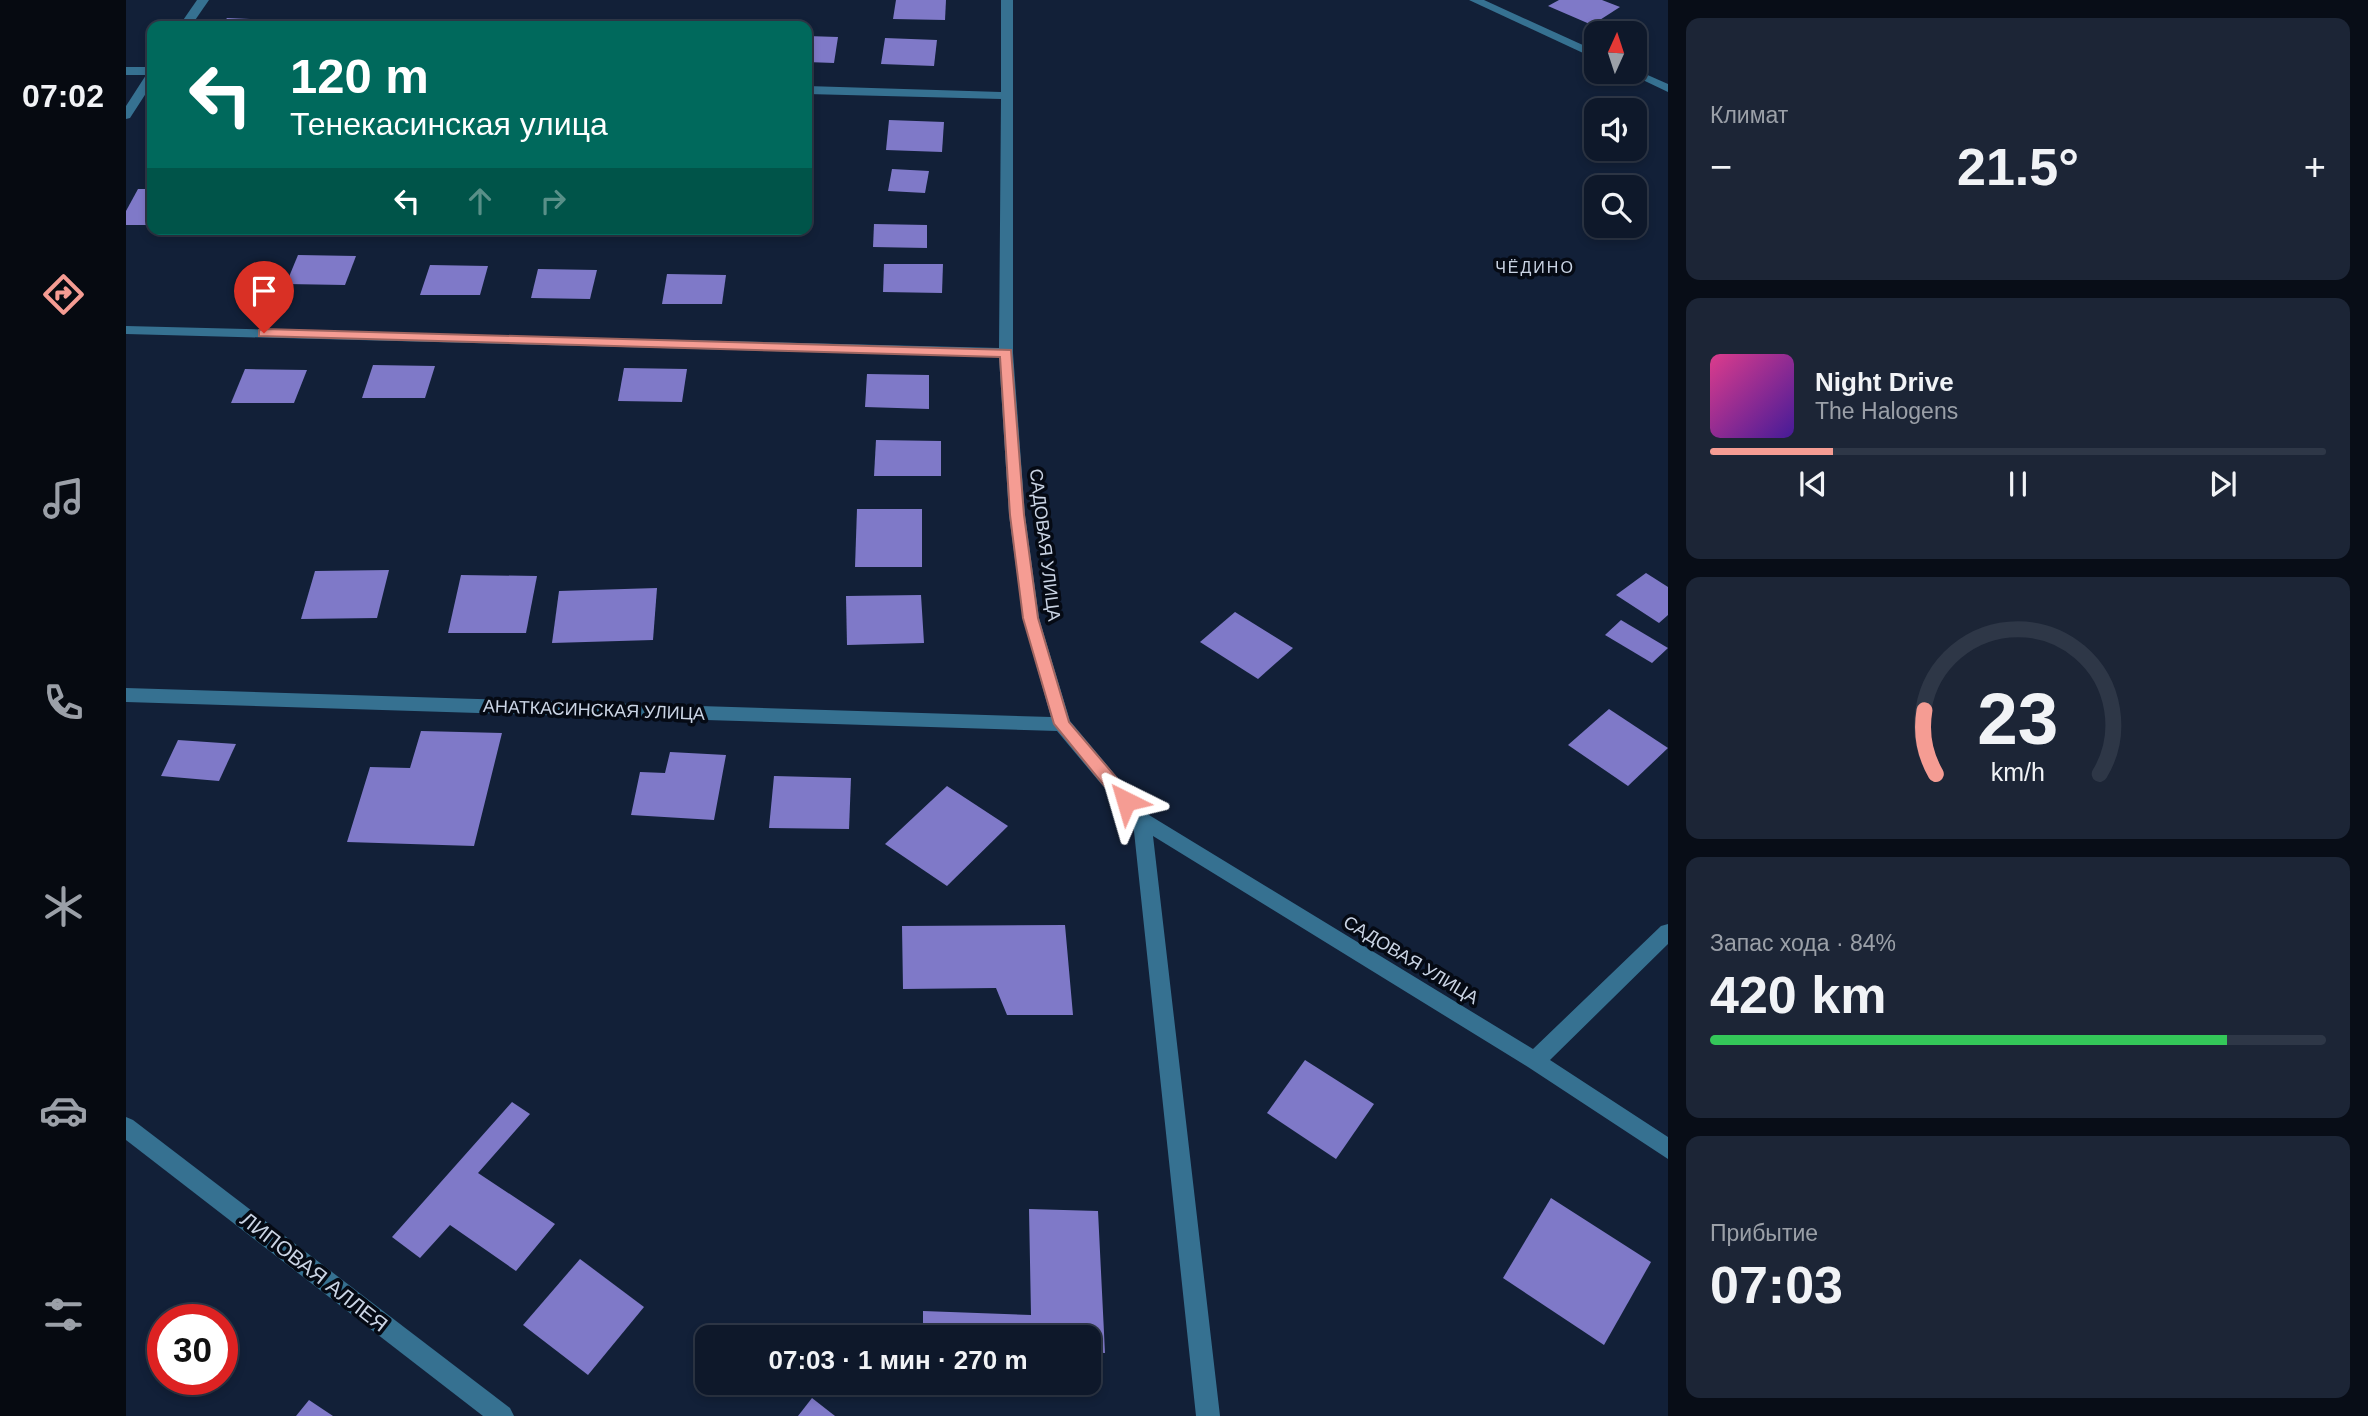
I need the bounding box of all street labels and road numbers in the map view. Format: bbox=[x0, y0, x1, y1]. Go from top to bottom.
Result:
street label: САДОВАЯ УЛИЦА bbox=[1026, 467, 1064, 623]
street label: АНАТКАСИНСКАЯ УЛИЦА bbox=[483, 696, 705, 724]
street label: САДОВАЯ УЛИЦА bbox=[1340, 912, 1482, 1008]
street label: ЛИПОВАЯ АЛЛЕЯ bbox=[236, 1207, 392, 1336]

